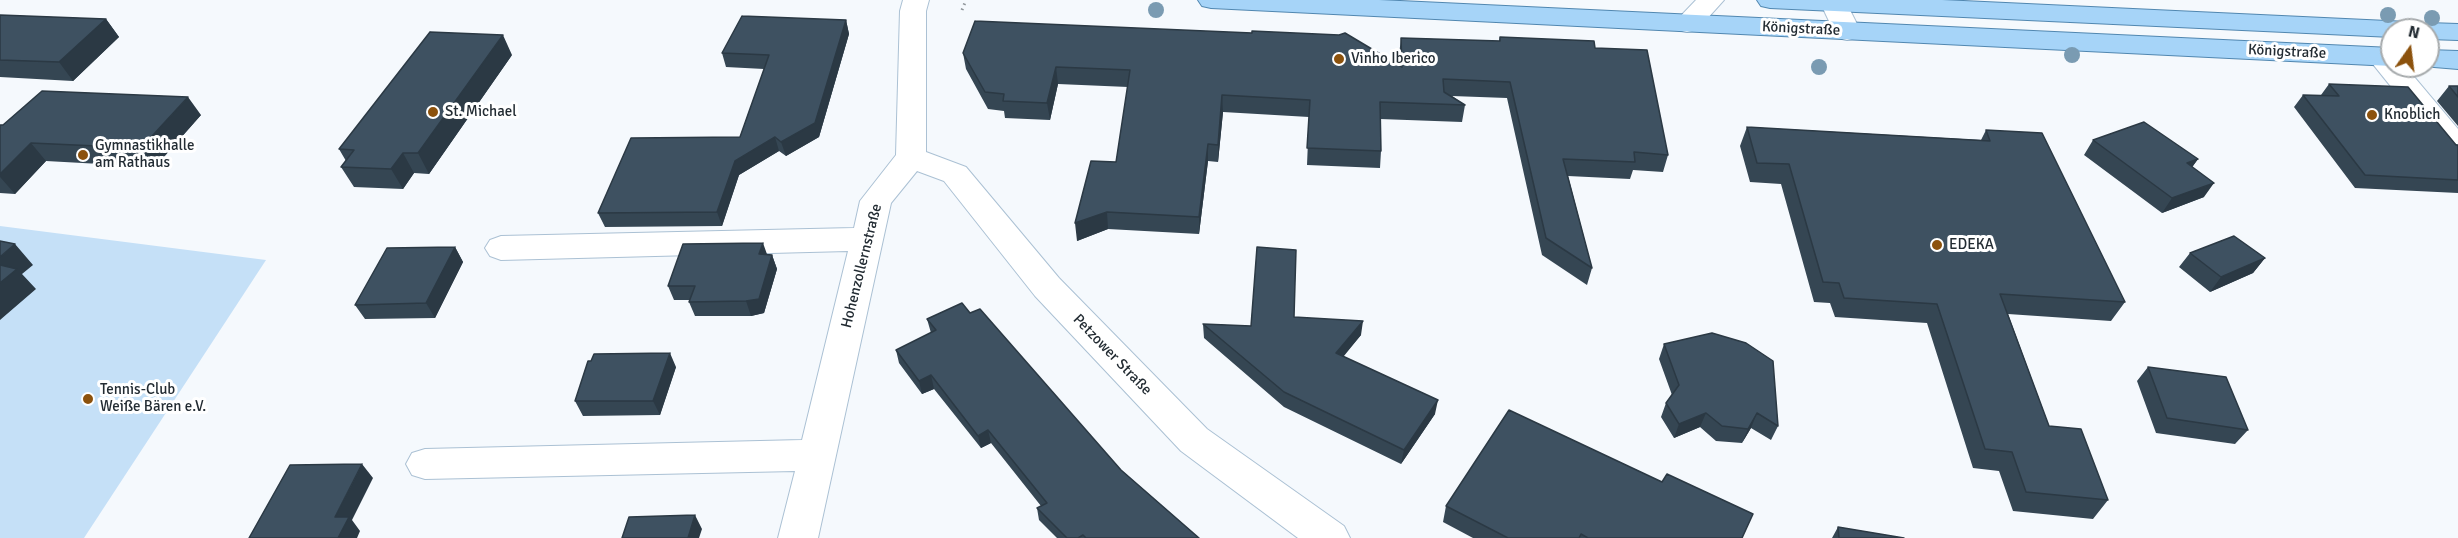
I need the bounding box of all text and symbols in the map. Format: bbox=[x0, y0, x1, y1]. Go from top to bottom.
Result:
street label: Königstraße bbox=[1761, 18, 1841, 40]
north arrow bbox=[2380, 18, 2440, 78]
text: N bbox=[2406, 21, 2422, 44]
street label: Königstraße bbox=[2247, 41, 2327, 63]
place label: Vinho Iberico bbox=[1351, 50, 1436, 68]
marker: Vinho Iberico bbox=[1332, 52, 1346, 66]
place label: St. Michael bbox=[445, 103, 517, 121]
marker: St. Michael bbox=[426, 105, 440, 119]
place label: Knoblich bbox=[2384, 106, 2440, 124]
marker: Knoblich bbox=[2365, 108, 2379, 122]
place label: Gymnastikhalle am Rathaus bbox=[95, 137, 195, 172]
marker: Gymnastikhalle am Rathaus bbox=[76, 148, 90, 162]
street label: Hohenzollernstraße bbox=[838, 202, 886, 330]
place label: EDEKA bbox=[1949, 236, 1994, 254]
marker: EDEKA bbox=[1930, 238, 1944, 252]
street label: Petzower Straße bbox=[1069, 311, 1155, 399]
place label: Tennis-Club Weiße Bären e.V. bbox=[100, 381, 206, 416]
marker: Tennis-Club Weiße Bären e.V. bbox=[81, 392, 95, 406]

